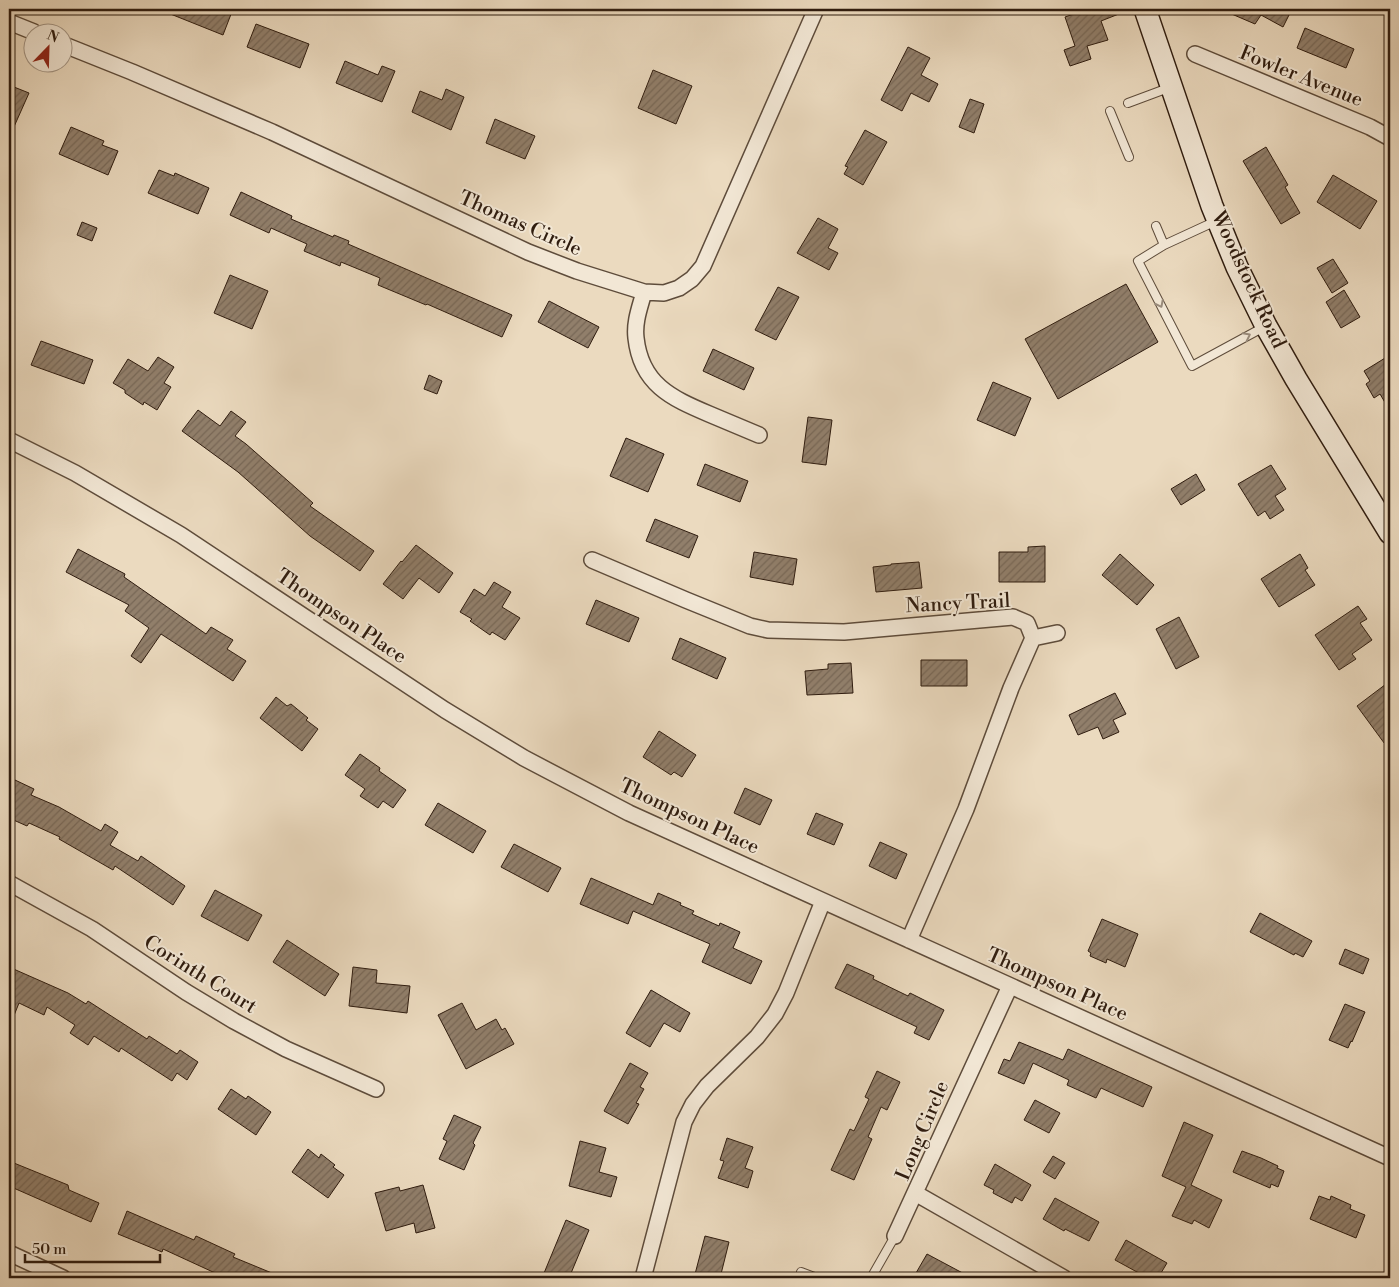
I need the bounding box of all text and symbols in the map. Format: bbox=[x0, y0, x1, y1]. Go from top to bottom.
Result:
north arrow bbox=[22, 22, 72, 72]
text: N bbox=[44, 27, 61, 47]
street label: Fowler Avenue bbox=[1236, 41, 1366, 113]
street label: Thomas Circle bbox=[455, 186, 585, 262]
street label: Woodstock Road bbox=[1205, 206, 1291, 353]
one-way arrow bbox=[1154, 299, 1164, 308]
one-way arrow bbox=[1241, 332, 1250, 342]
street label: Thompson Place bbox=[271, 564, 411, 670]
street label: Nancy Trail bbox=[905, 589, 1011, 619]
street label: Thompson Place bbox=[615, 774, 763, 860]
street label: Corinth Court bbox=[139, 930, 261, 1020]
street label: Thompson Place bbox=[983, 943, 1131, 1027]
street label: Long Circle bbox=[891, 1078, 955, 1184]
scale bar bbox=[25, 1232, 160, 1264]
text: 50 m bbox=[32, 1240, 66, 1259]

